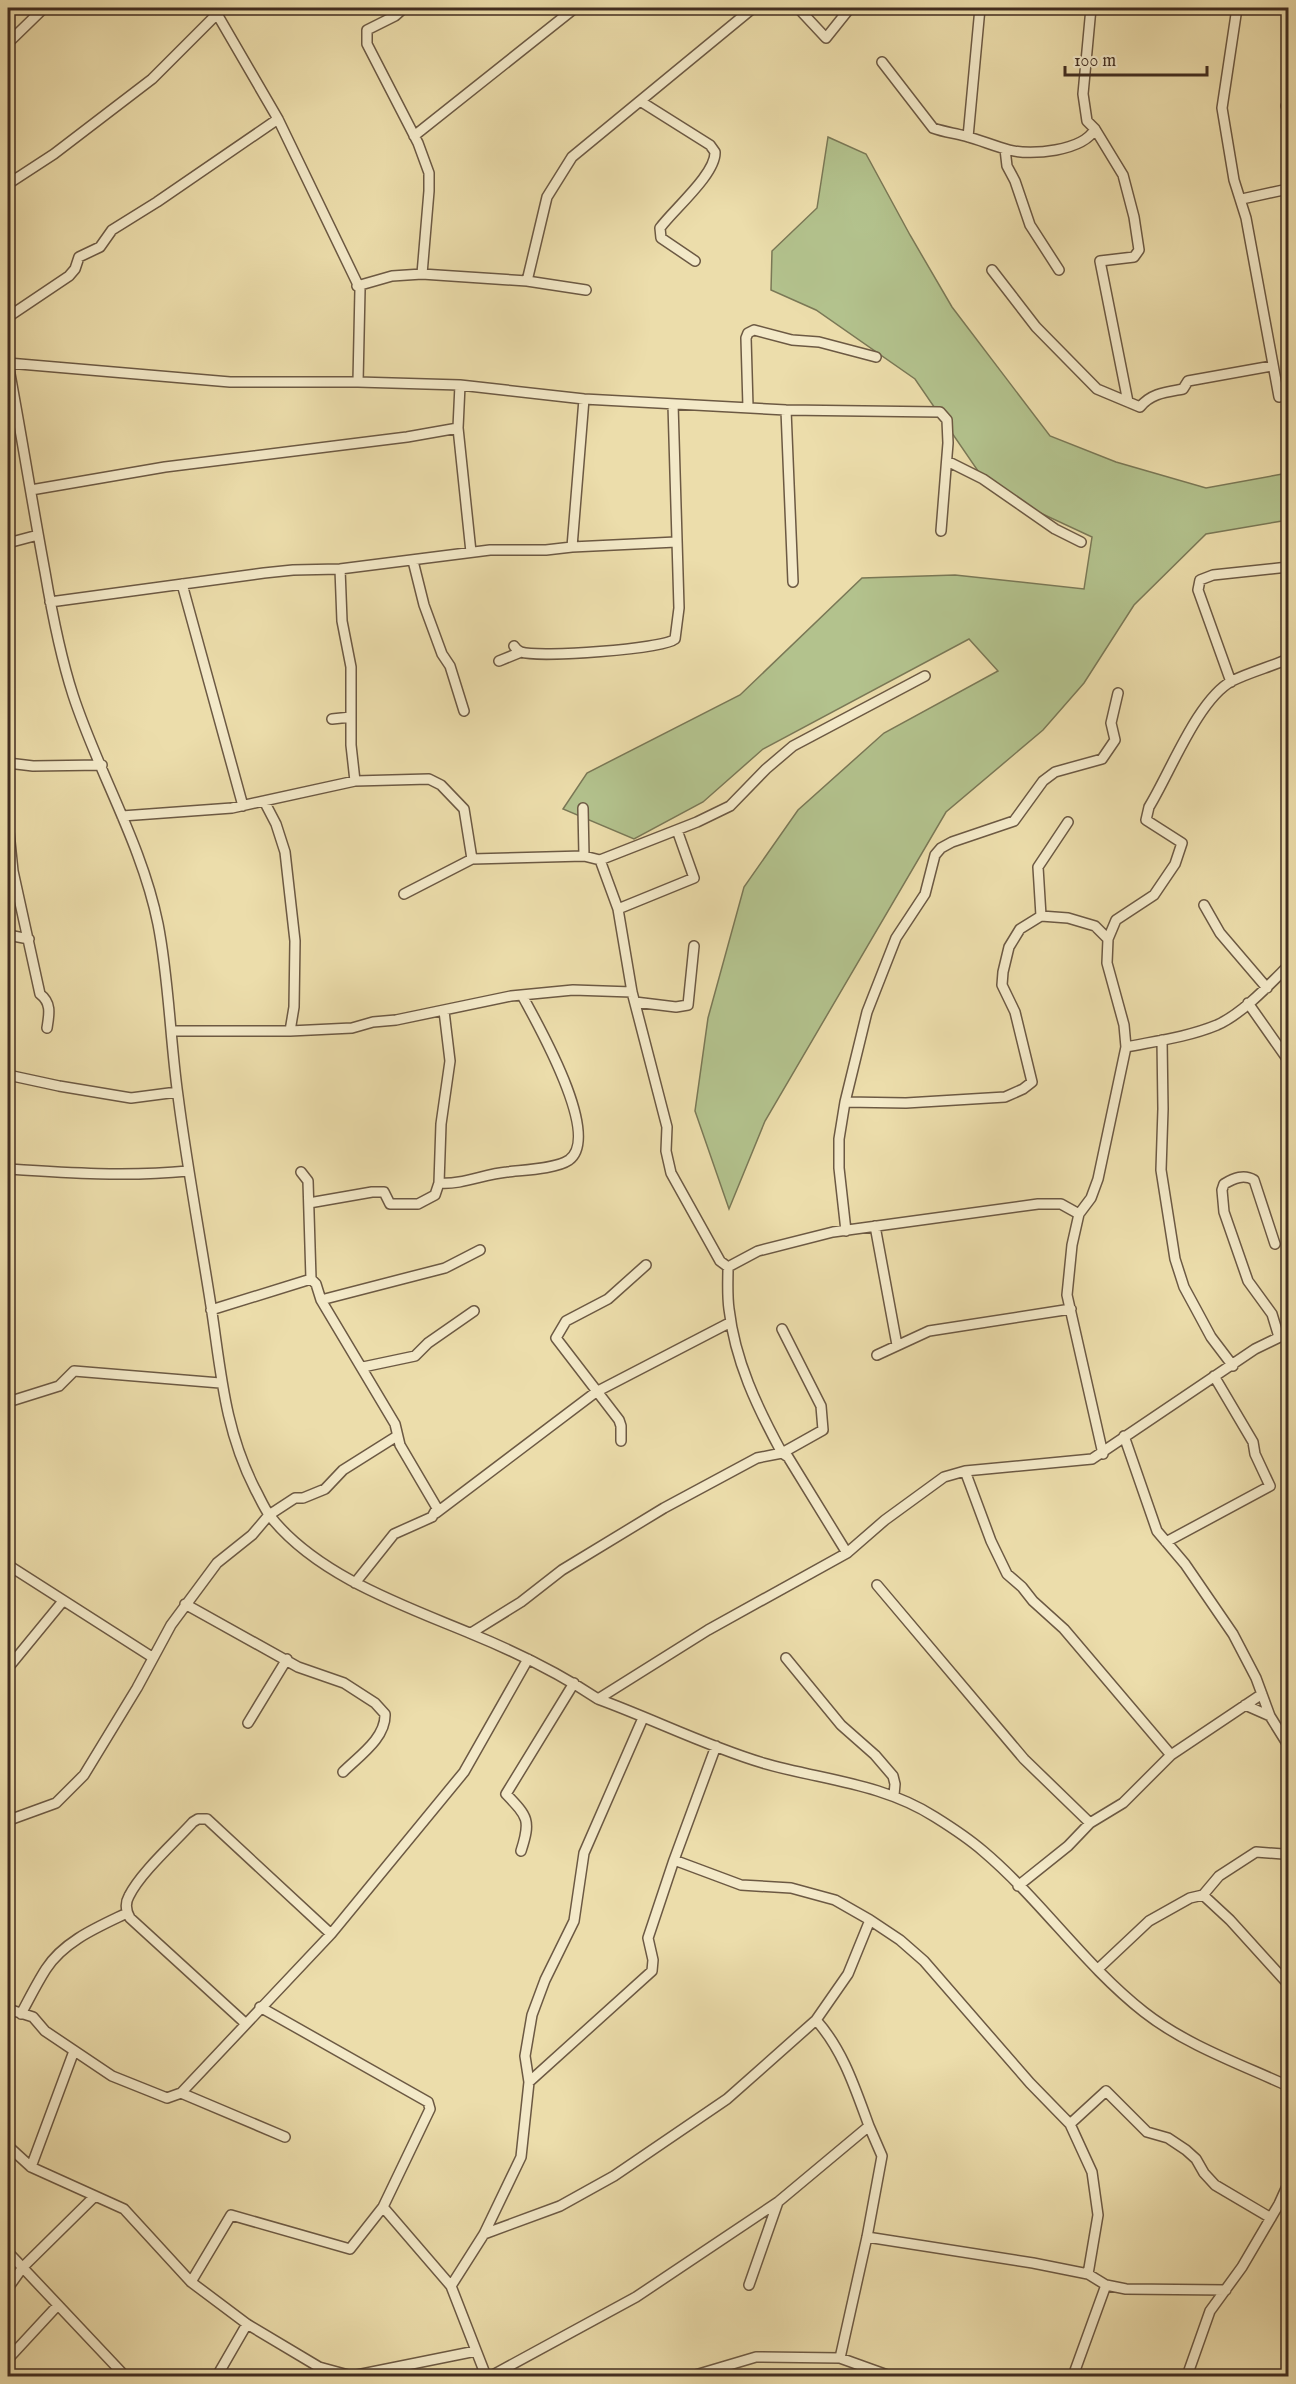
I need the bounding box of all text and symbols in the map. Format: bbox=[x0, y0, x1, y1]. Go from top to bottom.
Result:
scale bar bbox=[1065, 39, 1208, 77]
text: 100 m bbox=[1074, 50, 1116, 73]

